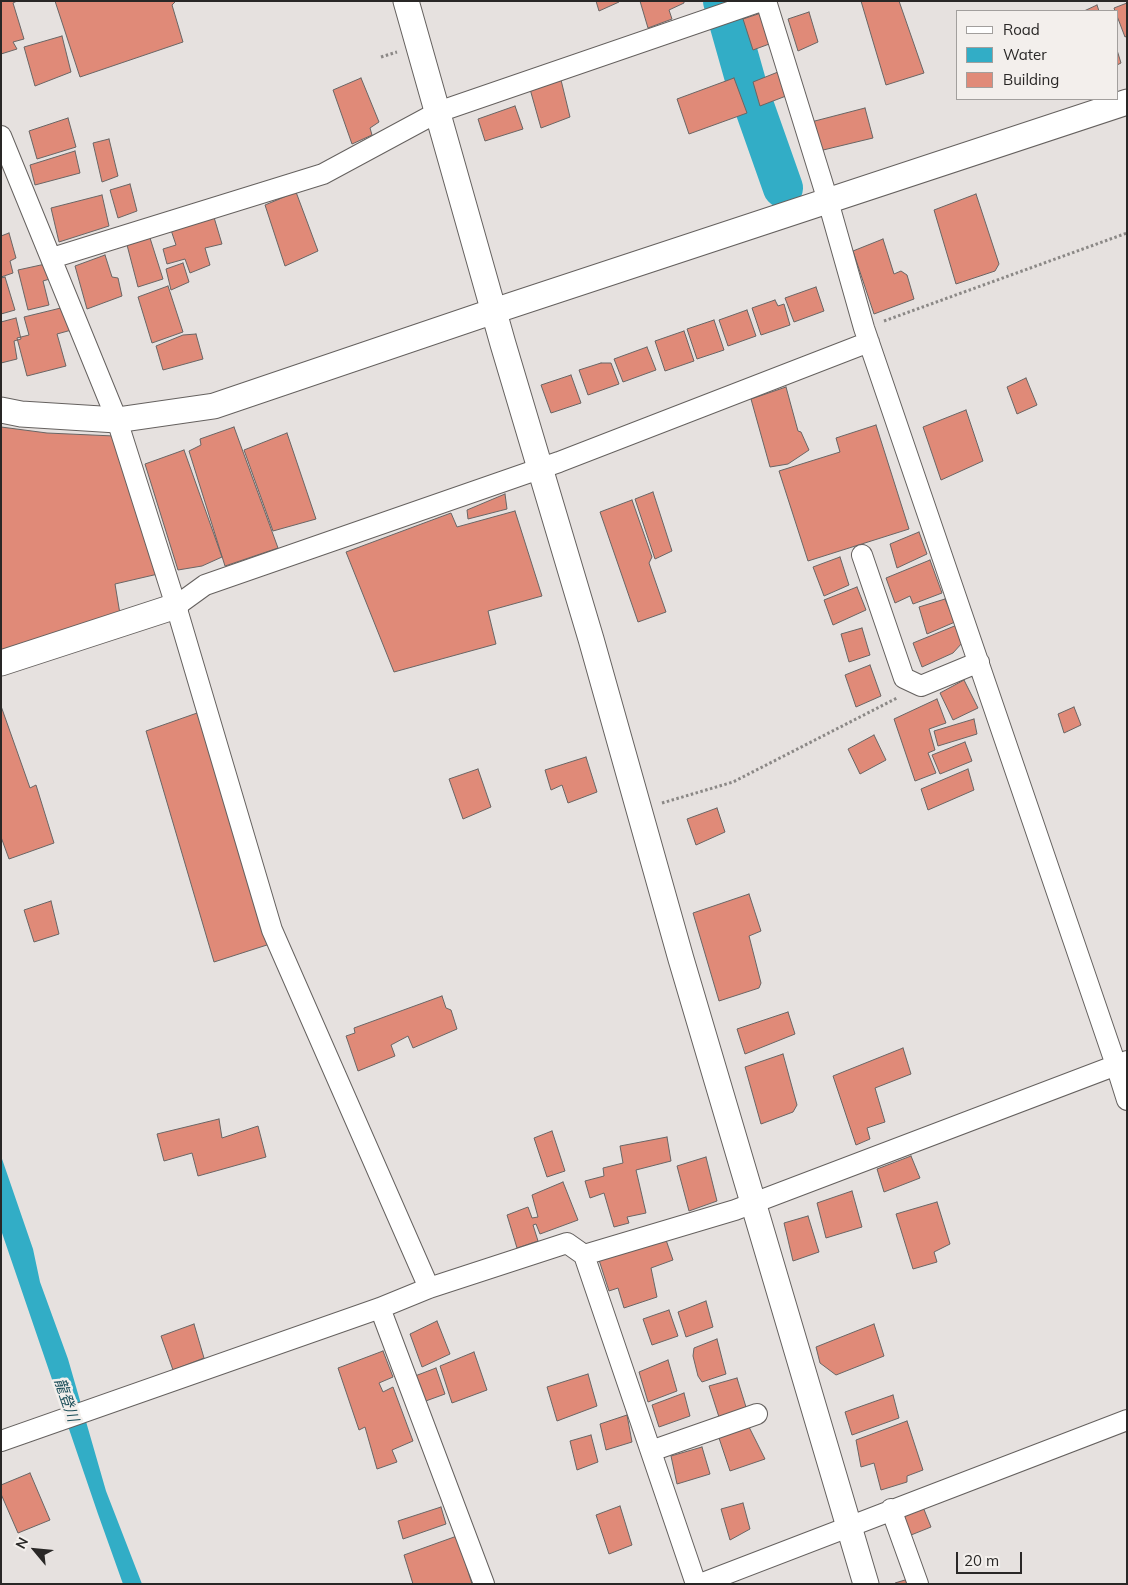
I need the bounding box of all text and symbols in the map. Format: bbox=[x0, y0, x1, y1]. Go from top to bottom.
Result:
legend bbox=[956, 10, 1118, 100]
text: Road bbox=[1003, 20, 1040, 39]
text: Water bbox=[1003, 45, 1047, 64]
text: Building bbox=[1003, 70, 1059, 89]
water label: 龍登川 bbox=[50, 1376, 82, 1424]
north arrow bbox=[10, 1525, 60, 1575]
text: N bbox=[11, 1534, 32, 1552]
scale bar bbox=[958, 1542, 1024, 1574]
text: 20 m bbox=[964, 1551, 999, 1570]

